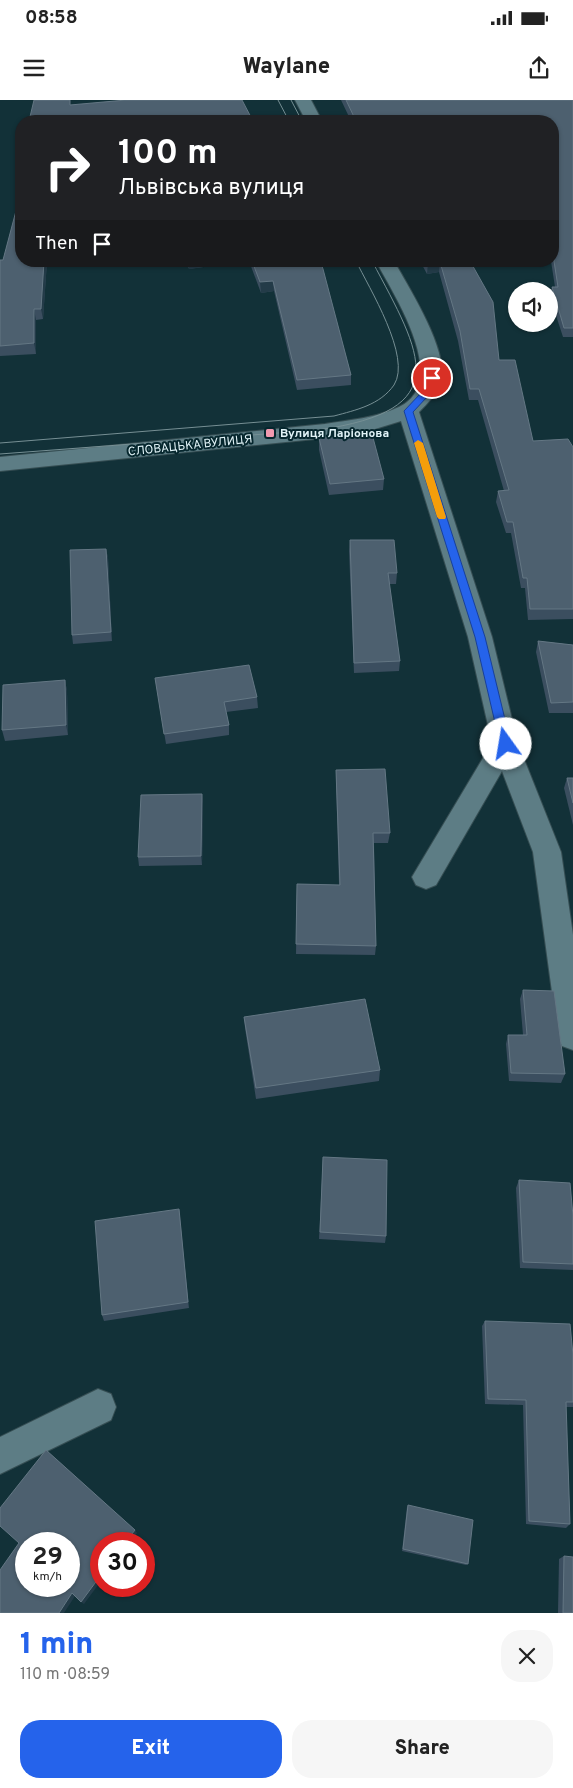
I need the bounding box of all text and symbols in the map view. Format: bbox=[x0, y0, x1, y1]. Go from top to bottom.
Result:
text: 08:58 bbox=[25, 6, 78, 30]
icon: menu bbox=[20, 54, 48, 82]
text: Waylane bbox=[243, 54, 330, 81]
icon: share bbox=[525, 54, 553, 82]
text: 100 m bbox=[118, 132, 218, 176]
icon: right bbox=[35, 135, 100, 200]
text: Львівська вулиця bbox=[118, 175, 304, 202]
icon: arrive bbox=[88, 230, 116, 258]
text: Then bbox=[35, 232, 78, 256]
map controls bbox=[508, 282, 558, 332]
button: sound bbox=[508, 282, 558, 332]
pin bbox=[411, 357, 453, 399]
icon: arrive bbox=[418, 364, 446, 392]
place label: Вулиця Ларіонова bbox=[280, 426, 389, 442]
marker: Вулиця Ларіонова bbox=[264, 427, 276, 439]
street label: СЛОВАЦЬКА ВУЛИЦЯ bbox=[127, 431, 253, 460]
position arrow bbox=[479, 717, 531, 769]
speed limit sign: 30 bbox=[90, 1532, 155, 1597]
text: 29 bbox=[32, 1542, 63, 1574]
text: km/h bbox=[33, 1569, 62, 1585]
text: 1 min bbox=[20, 1627, 93, 1664]
button: close bbox=[501, 1630, 553, 1682]
text: 110 m · 08:59 bbox=[20, 1665, 110, 1685]
button: Exit bbox=[20, 1720, 282, 1778]
button: Share bbox=[292, 1720, 553, 1778]

